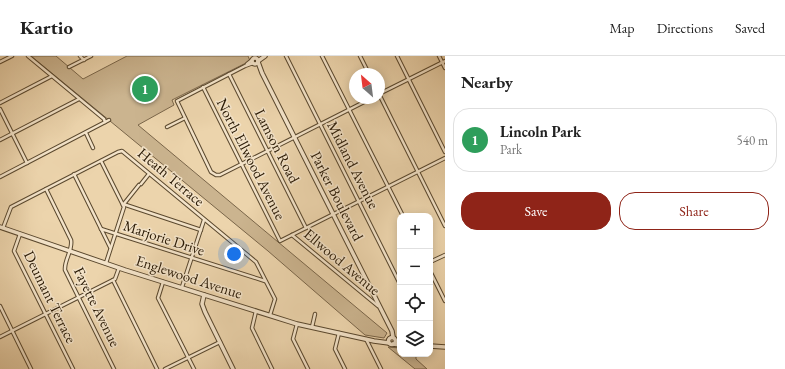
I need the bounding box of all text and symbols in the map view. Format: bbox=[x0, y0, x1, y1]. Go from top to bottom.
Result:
text: Kartio bbox=[20, 15, 73, 40]
text: Map bbox=[609, 19, 635, 37]
text: Directions bbox=[657, 19, 713, 37]
text: Saved bbox=[735, 19, 765, 37]
north arrow bbox=[349, 68, 385, 104]
text: Nearby bbox=[461, 71, 513, 93]
pin: 1 bbox=[132, 74, 158, 104]
street label: North Ellwood Avenue bbox=[213, 95, 290, 223]
street label: Lamson Road bbox=[251, 105, 304, 187]
street label: Midland Avenue bbox=[323, 118, 384, 212]
text: Lincoln Park bbox=[500, 122, 581, 141]
text: 1 bbox=[472, 132, 478, 149]
text: 540 m bbox=[737, 132, 768, 149]
text: Park bbox=[500, 141, 522, 158]
street label: Heath Terrace bbox=[134, 143, 209, 210]
street label: Parker Boulevard bbox=[307, 148, 368, 244]
button: Save bbox=[461, 192, 611, 230]
button: Share bbox=[619, 192, 769, 230]
map controls bbox=[397, 213, 433, 357]
button: + bbox=[397, 213, 433, 249]
street label: Marjorie Drive bbox=[121, 215, 207, 260]
street label: Ellwood Avenue bbox=[300, 224, 385, 299]
your location bbox=[224, 244, 244, 264]
street label: Deumant Terrace bbox=[20, 248, 81, 346]
button: − bbox=[397, 249, 433, 285]
street label: Englewood Avenue bbox=[134, 250, 245, 303]
street label: Fayette Avenue bbox=[70, 264, 125, 350]
button: locate bbox=[397, 285, 433, 321]
button: layers bbox=[397, 321, 433, 357]

